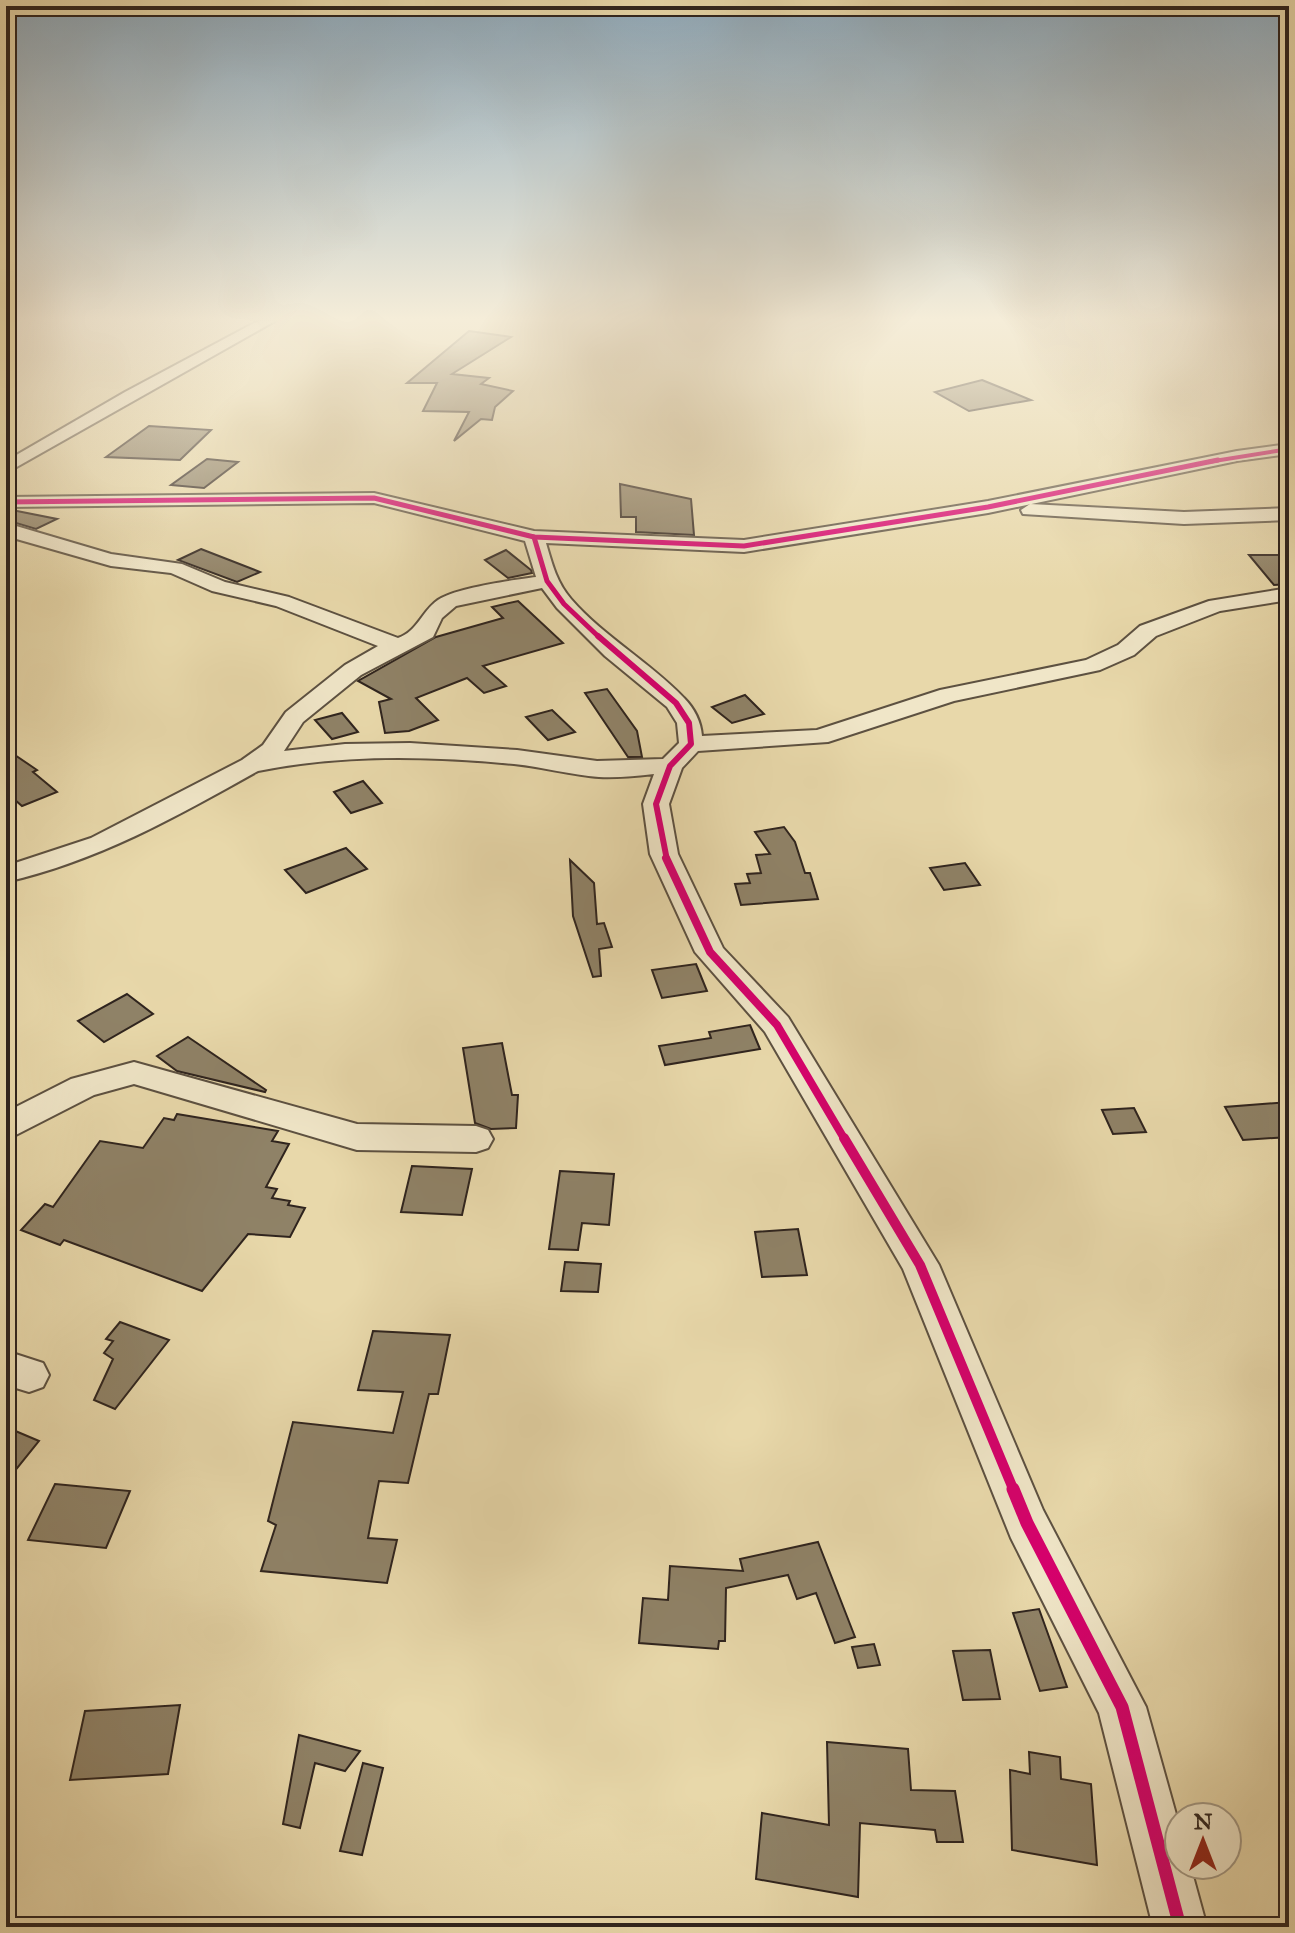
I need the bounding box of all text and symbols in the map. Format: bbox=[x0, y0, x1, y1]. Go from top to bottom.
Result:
north arrow bbox=[1163, 1801, 1243, 1881]
text: N bbox=[1194, 1808, 1213, 1835]

